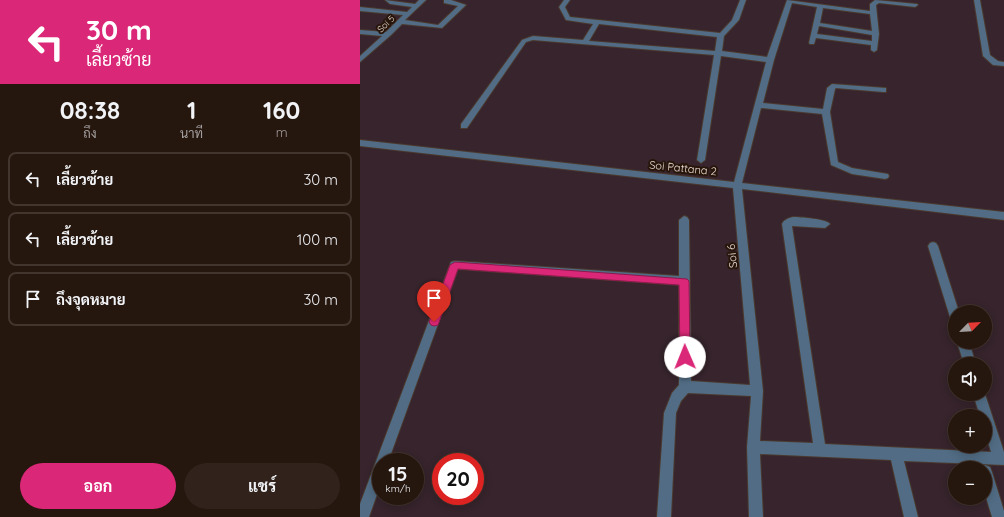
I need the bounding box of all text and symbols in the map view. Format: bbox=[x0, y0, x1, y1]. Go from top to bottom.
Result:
text: 30 m bbox=[86, 12, 152, 47]
street label: Soi 5 bbox=[375, 13, 397, 34]
icon: left bbox=[20, 16, 72, 68]
text: เลี้ยวซ้าย bbox=[86, 48, 152, 71]
text: 08:38 bbox=[60, 95, 120, 125]
text: 1 bbox=[187, 95, 196, 125]
text: 160 bbox=[263, 95, 300, 125]
text: m bbox=[276, 124, 287, 140]
text: ถึง bbox=[83, 125, 97, 141]
text: นาที bbox=[180, 125, 203, 141]
street label: Soi Pattana 2 bbox=[649, 158, 717, 178]
icon: left bbox=[22, 168, 44, 190]
text: เลี้ยวซ้าย bbox=[56, 170, 113, 189]
text: 30 m bbox=[303, 170, 338, 189]
icon: left bbox=[22, 228, 44, 250]
text: เลี้ยวซ้าย bbox=[56, 230, 113, 249]
text: 100 m bbox=[297, 230, 338, 249]
street label: Soi 6 bbox=[724, 243, 740, 269]
pin bbox=[417, 281, 451, 322]
icon: arrive bbox=[423, 287, 445, 309]
icon: arrive bbox=[22, 288, 44, 310]
text: ถึงจุดหมาย bbox=[56, 290, 126, 309]
text: 30 m bbox=[303, 290, 338, 309]
north arrow bbox=[948, 305, 992, 349]
map controls bbox=[948, 305, 992, 505]
position arrow bbox=[664, 336, 706, 378]
button: sound bbox=[948, 357, 992, 401]
button: + bbox=[948, 409, 992, 453]
speed limit sign: 20 bbox=[432, 453, 484, 505]
text: 15 bbox=[388, 461, 408, 486]
button: − bbox=[948, 461, 992, 505]
button: ออก bbox=[20, 463, 176, 509]
button: แชร์ bbox=[184, 463, 340, 509]
text: km/h bbox=[385, 482, 411, 495]

